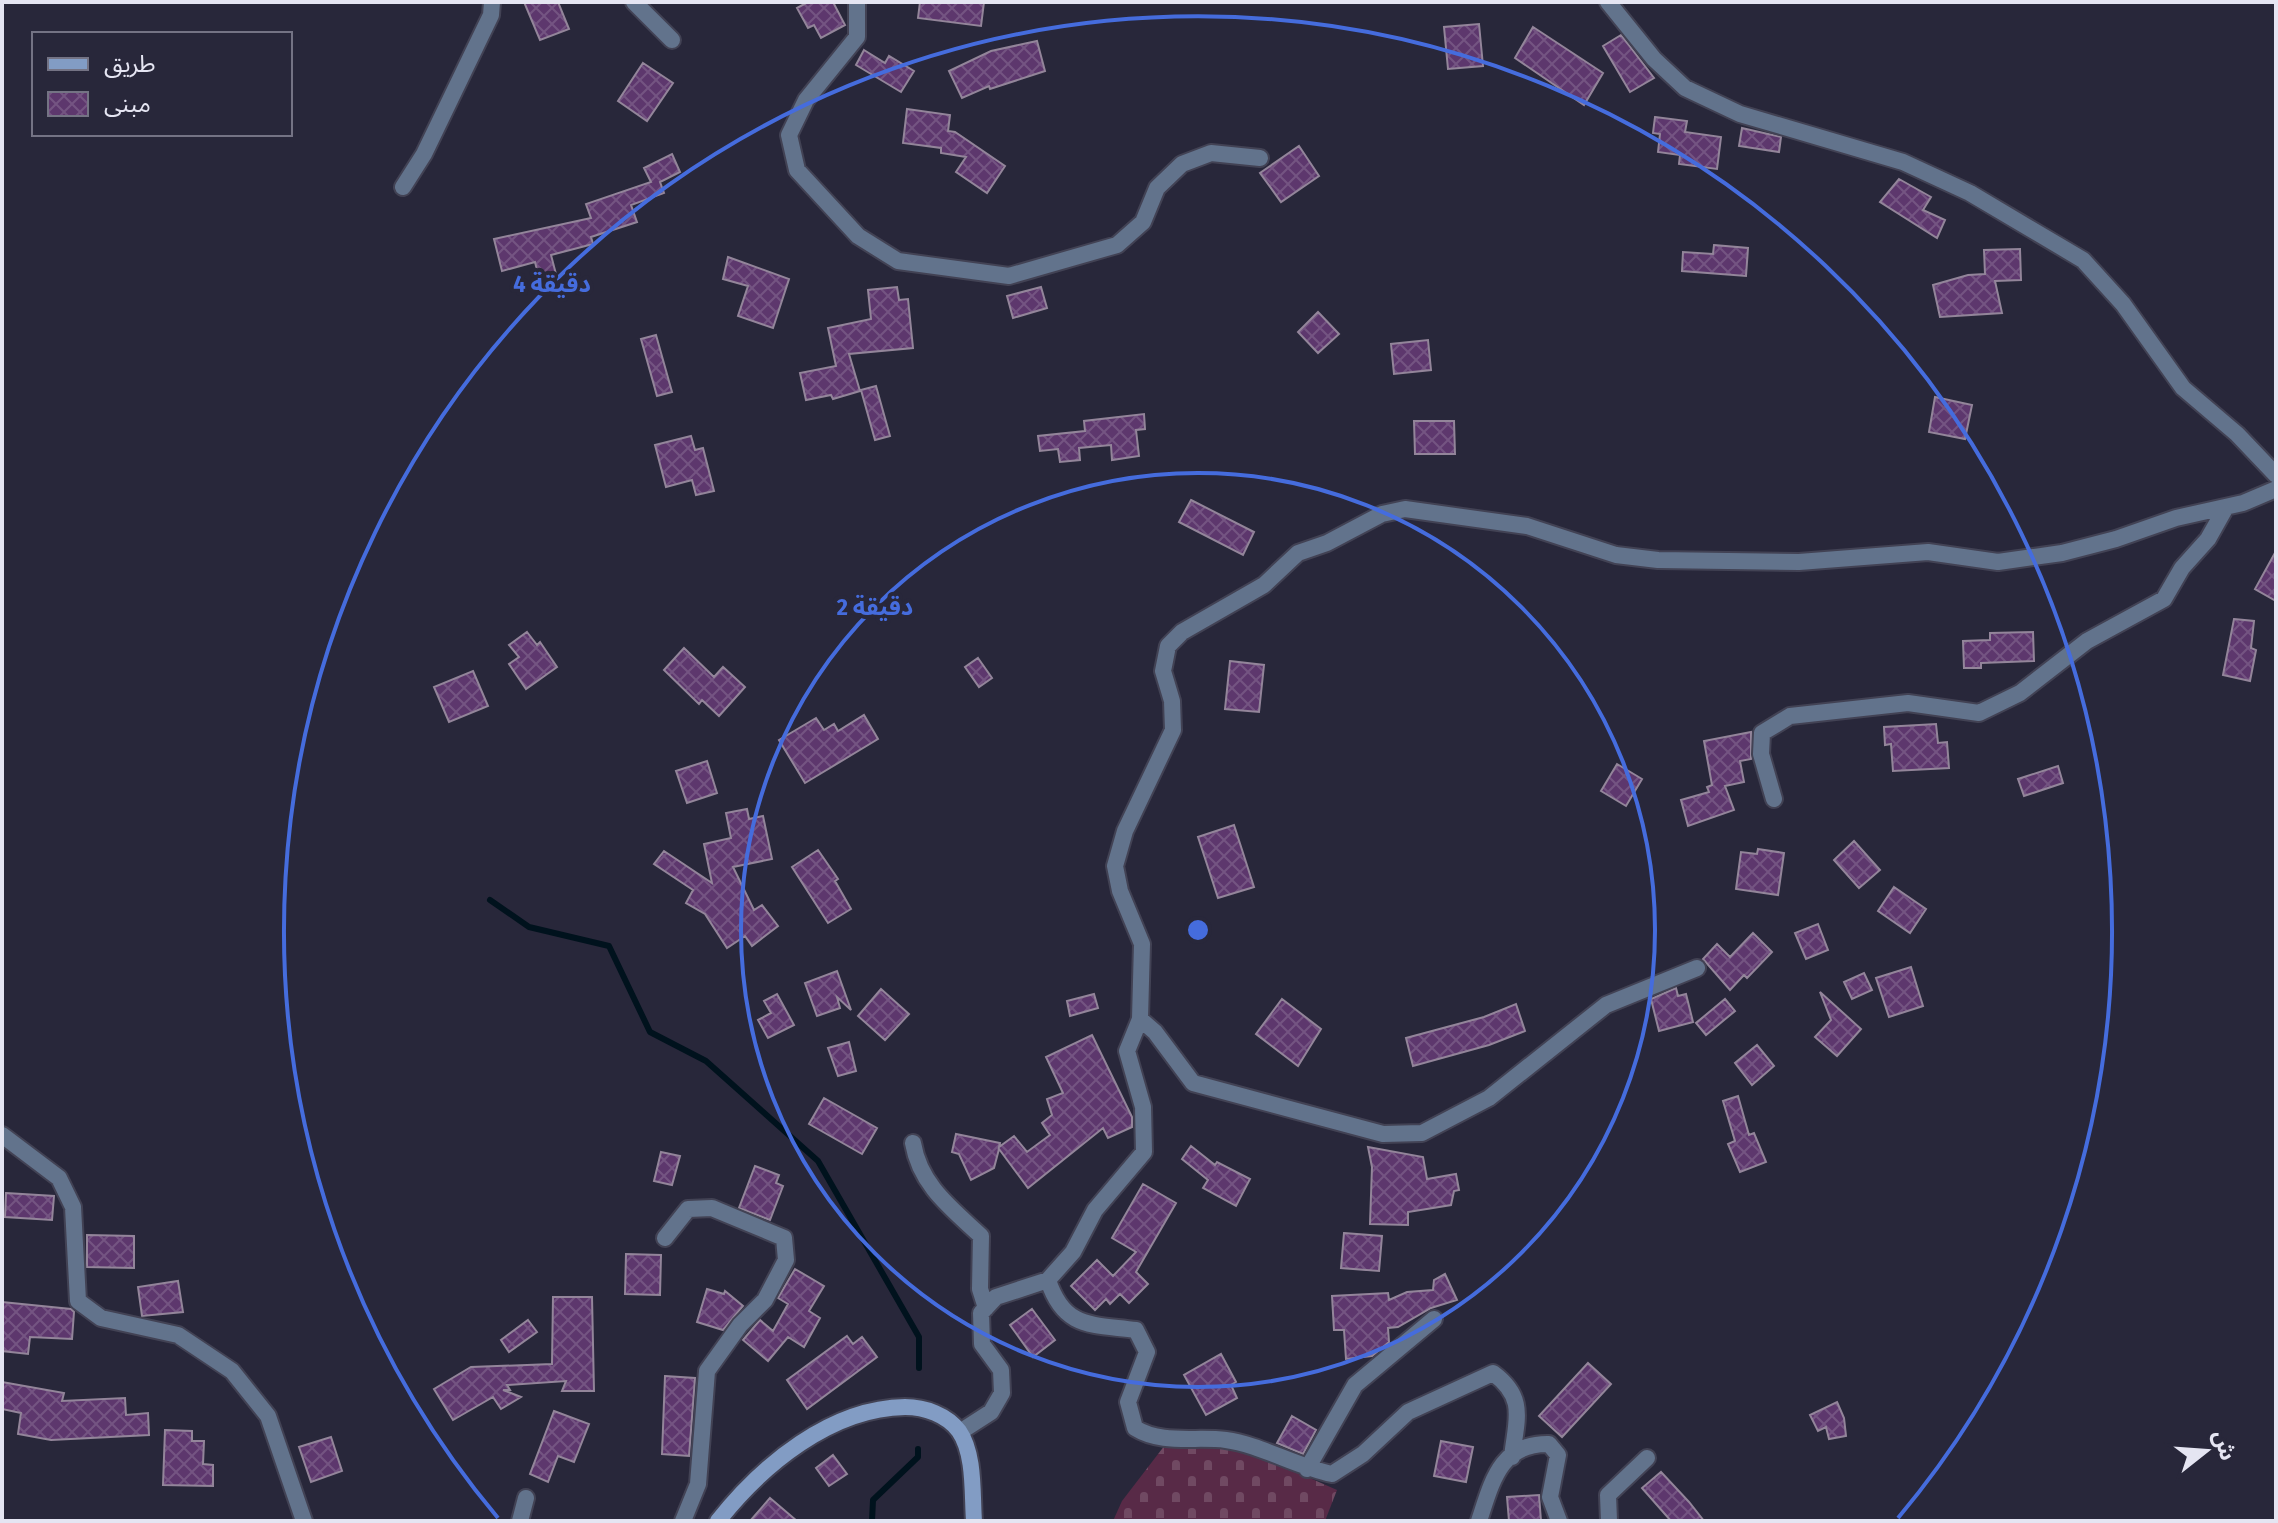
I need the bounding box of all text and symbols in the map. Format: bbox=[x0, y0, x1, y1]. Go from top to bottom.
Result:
legend bbox=[32, 32, 292, 136]
text: طريق bbox=[104, 50, 156, 79]
text: مبنى bbox=[104, 90, 151, 118]
text: 4 دقيقة bbox=[513, 270, 591, 298]
text: 2 دقيقة bbox=[836, 593, 913, 621]
centre of rings bbox=[1184, 916, 1212, 944]
north arrow bbox=[2166, 1411, 2246, 1491]
text: ش bbox=[2207, 1427, 2242, 1464]

